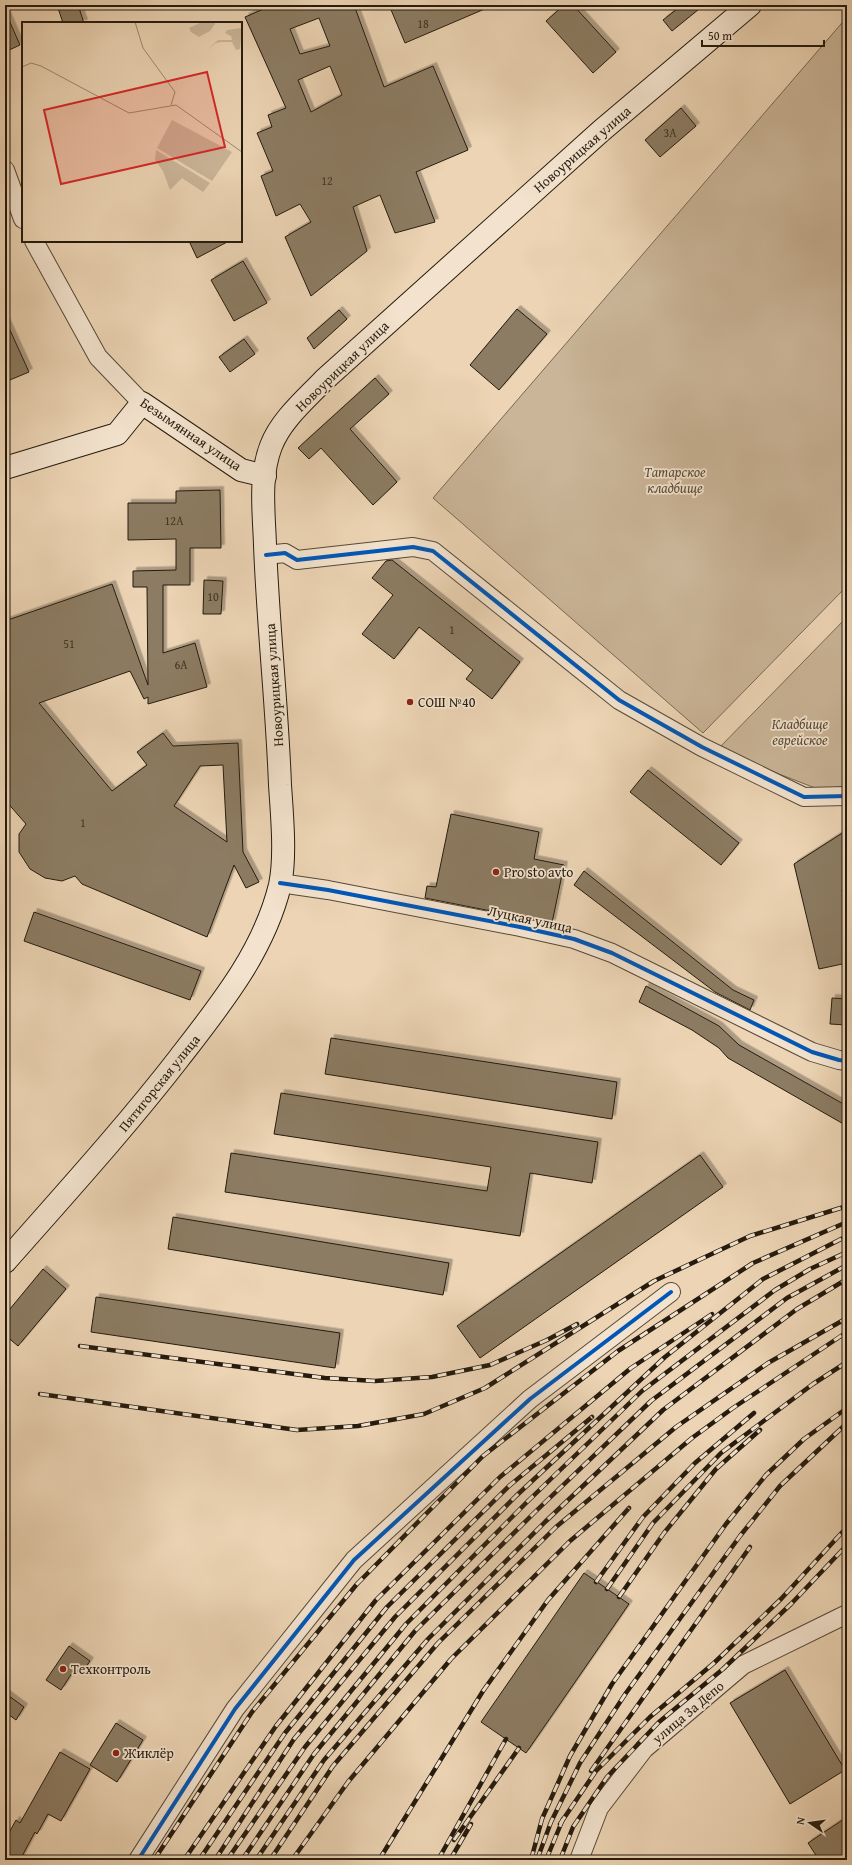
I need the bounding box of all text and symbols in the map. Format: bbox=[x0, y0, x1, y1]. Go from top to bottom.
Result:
house number: 18 bbox=[417, 15, 429, 32]
inset map bbox=[22, 22, 242, 242]
scale bar bbox=[702, 22, 824, 48]
text: 50 m bbox=[708, 27, 732, 44]
street label: Новоурицкая улица bbox=[529, 101, 635, 197]
house number: 3А bbox=[663, 124, 677, 141]
house number: 12 bbox=[321, 172, 333, 189]
street label: Новоурицкая улица bbox=[291, 316, 394, 416]
street label: Безымянная улица bbox=[136, 393, 246, 476]
park label: Татарское кладбище bbox=[644, 462, 706, 498]
house number: 12А bbox=[165, 512, 184, 529]
house number: 10 bbox=[207, 588, 219, 605]
house number: 1 bbox=[449, 621, 455, 638]
street label: Новоурицкая улица bbox=[260, 622, 288, 747]
house number: 51 bbox=[63, 635, 75, 652]
house number: 6А bbox=[174, 656, 188, 673]
place label: СОШ №40 bbox=[418, 692, 476, 712]
marker: СОШ №40 bbox=[405, 697, 415, 707]
park label: Кладбище еврейское bbox=[772, 714, 829, 750]
house number: 1 bbox=[80, 814, 86, 831]
place label: Pro sto avto bbox=[504, 862, 574, 882]
marker: Pro sto avto bbox=[491, 867, 501, 877]
street label: Луцкая улица bbox=[486, 900, 574, 938]
street label: Пятигорская улица bbox=[113, 1030, 205, 1136]
place label: Техконтроль bbox=[71, 1659, 151, 1679]
marker: Техконтроль bbox=[58, 1664, 68, 1674]
street label: улица За Депо bbox=[647, 1676, 728, 1749]
place label: Жиклёр bbox=[123, 1743, 174, 1763]
marker: Жиклёр bbox=[111, 1748, 121, 1758]
north arrow bbox=[790, 1803, 830, 1843]
text: N bbox=[792, 1815, 809, 1826]

